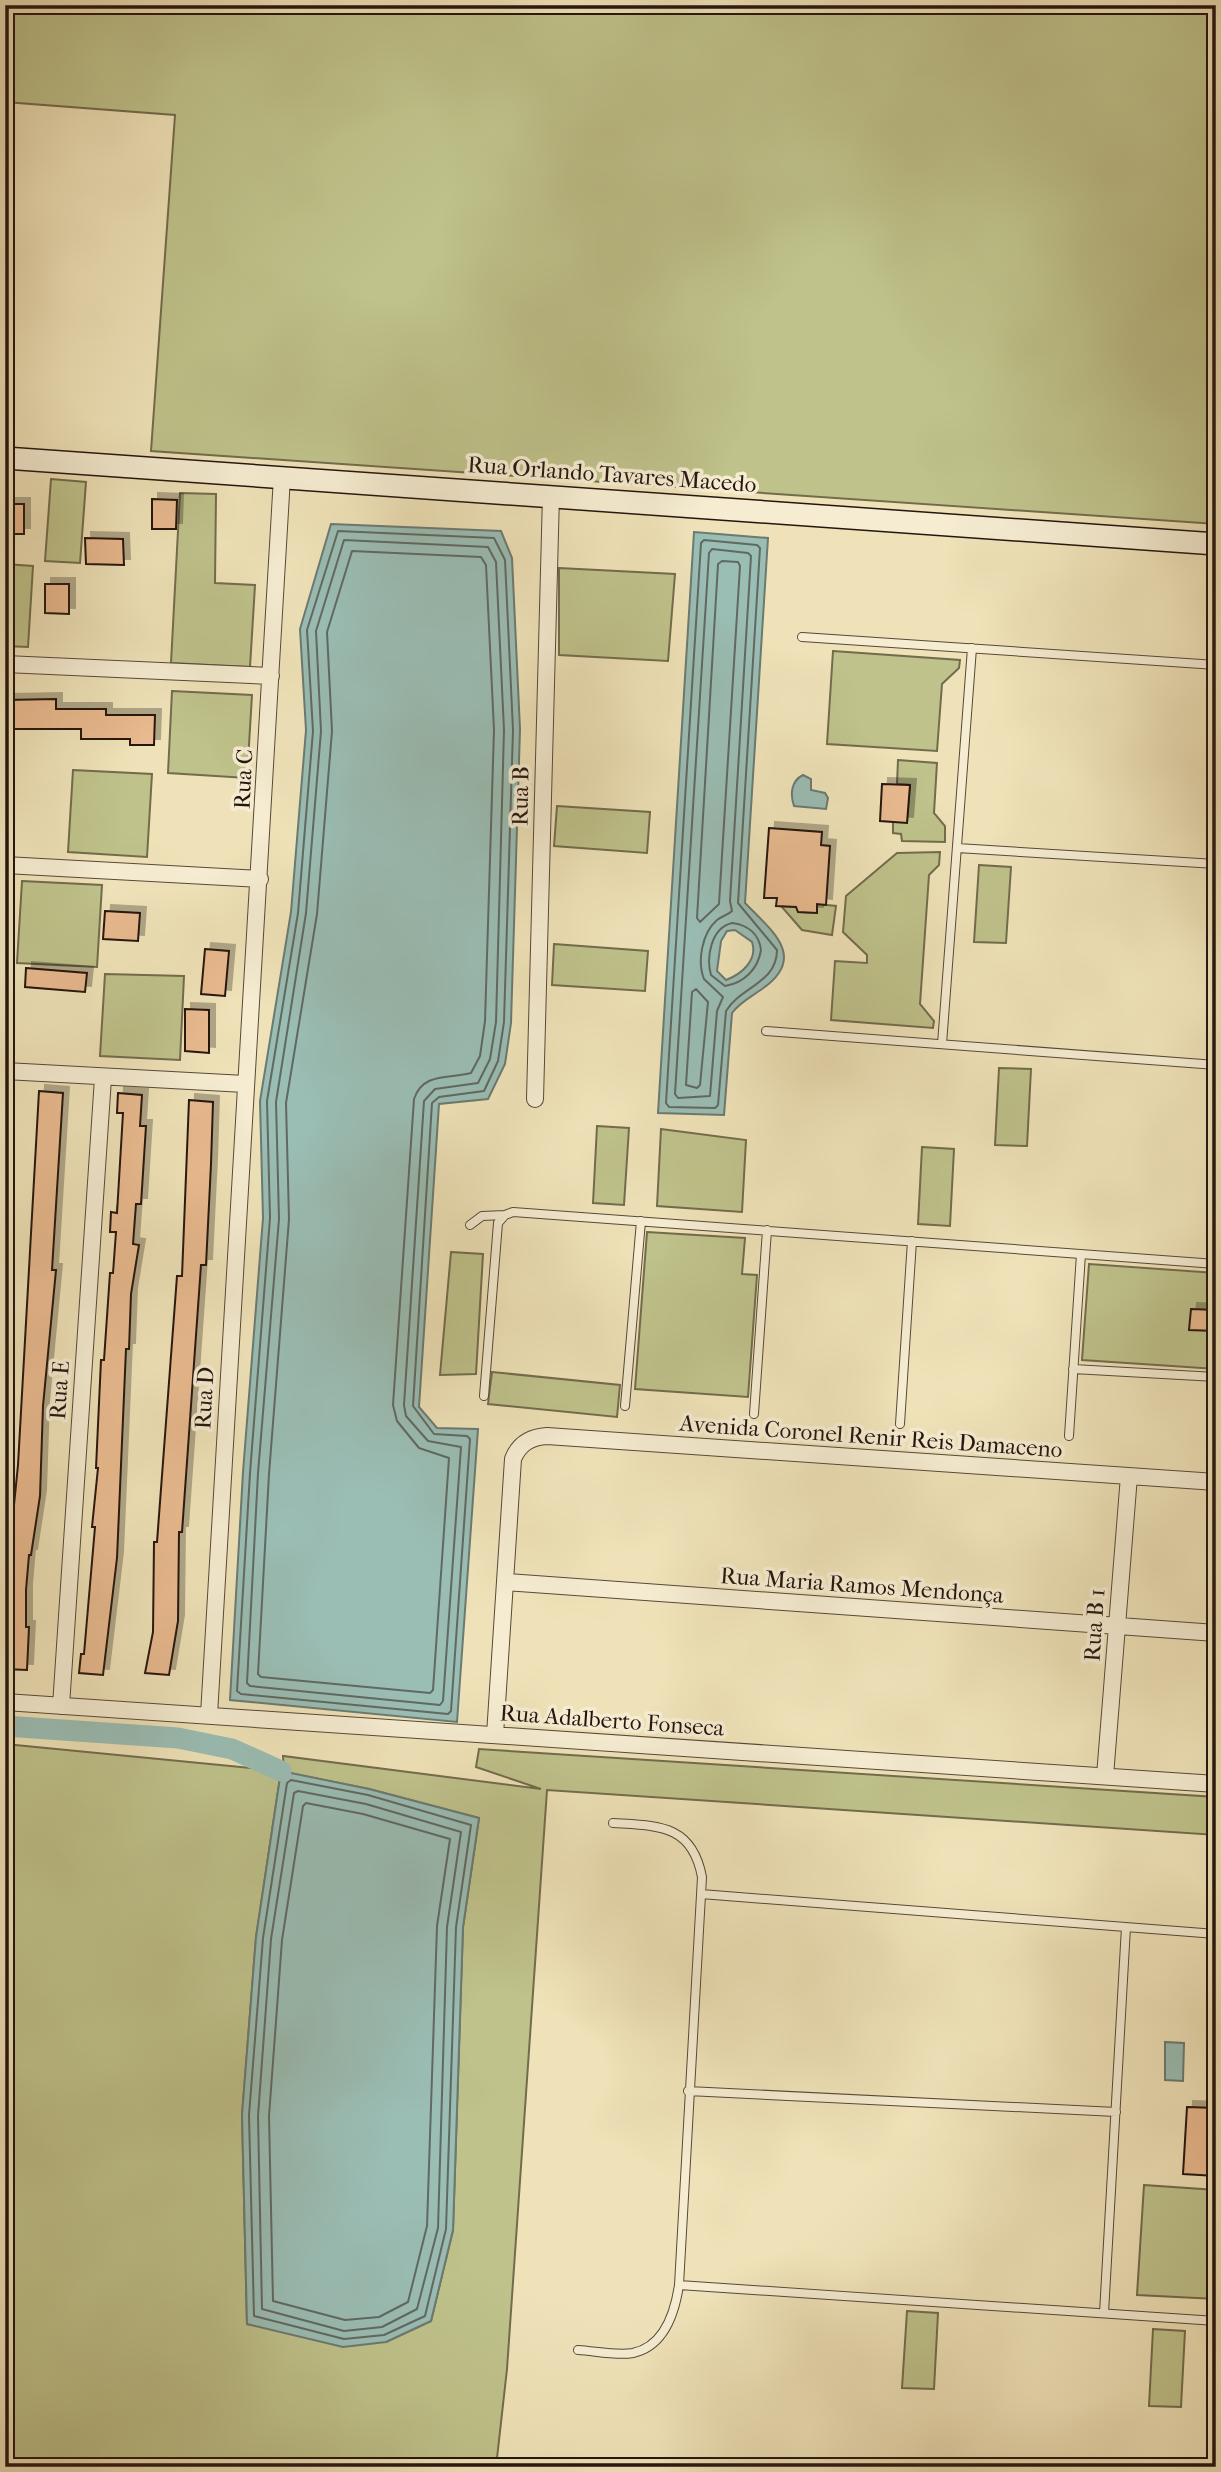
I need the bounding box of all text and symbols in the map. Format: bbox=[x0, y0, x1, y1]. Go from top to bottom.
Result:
street label: Rua Orlando Tavares Macedo bbox=[467, 451, 757, 498]
street label: Rua C bbox=[228, 748, 259, 810]
street label: Rua B bbox=[506, 766, 535, 826]
street label: Rua E bbox=[44, 1360, 75, 1420]
street label: Rua D bbox=[189, 1366, 220, 1430]
street label: Avenida Coronel Renir Reis Damaceno bbox=[678, 1410, 1063, 1463]
street label: Rua Maria Ramos Mendonça bbox=[719, 1562, 1005, 1609]
street label: Rua B 1 bbox=[1078, 1588, 1111, 1662]
street label: Rua Adalberto Fonseca bbox=[499, 1699, 726, 1742]

